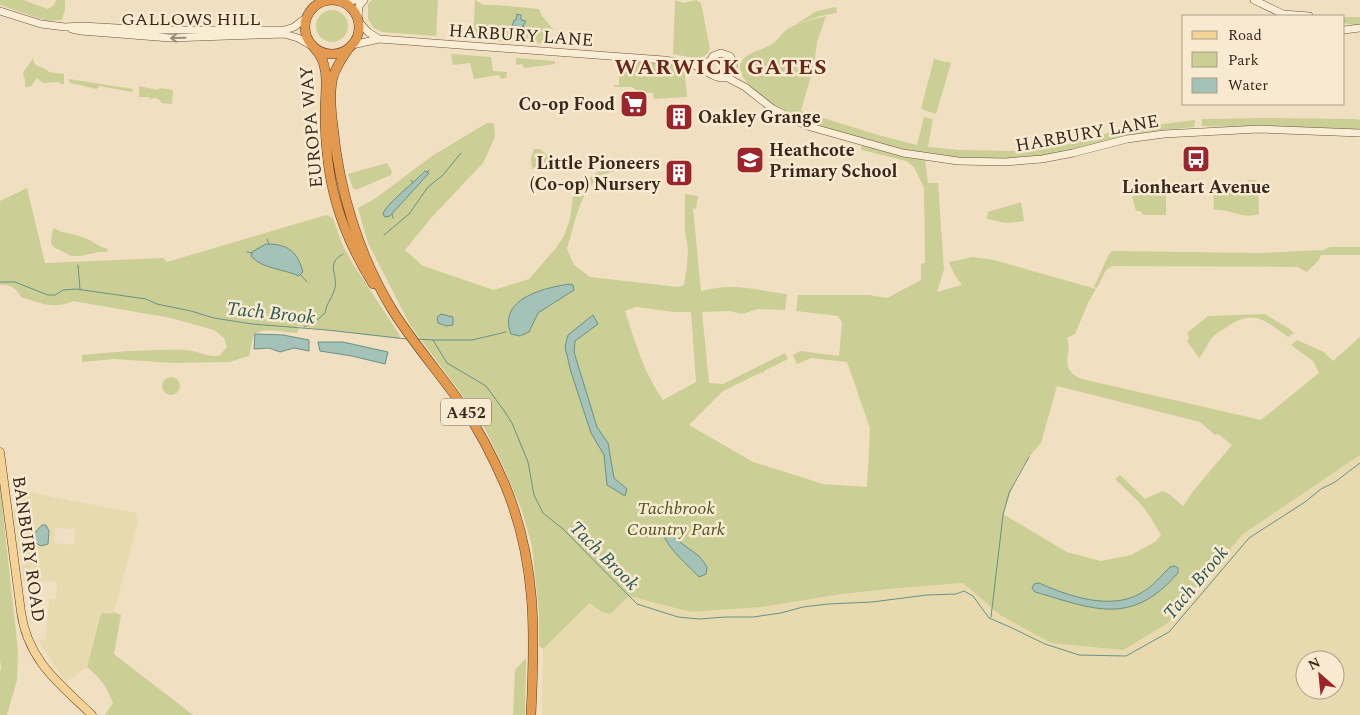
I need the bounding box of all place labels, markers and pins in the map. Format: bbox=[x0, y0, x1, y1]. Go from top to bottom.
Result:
supermarket icon: Co-op Food bbox=[619, 89, 649, 119]
place label: Co-op Food bbox=[518, 91, 615, 118]
building icon: Oakley Grange bbox=[664, 102, 694, 132]
place label: Oakley Grange bbox=[698, 104, 821, 131]
place label: Heathcote Primary School bbox=[769, 137, 897, 185]
bus stop icon: Lionheart Avenue bbox=[1181, 144, 1211, 174]
school or university icon: Heathcote Primary School bbox=[735, 145, 765, 175]
place label: Little Pioneers (Co-op) Nursery bbox=[530, 150, 661, 198]
building icon: Little Pioneers (Co-op) Nursery bbox=[664, 158, 694, 188]
place label: Lionheart Avenue bbox=[1122, 174, 1270, 201]

